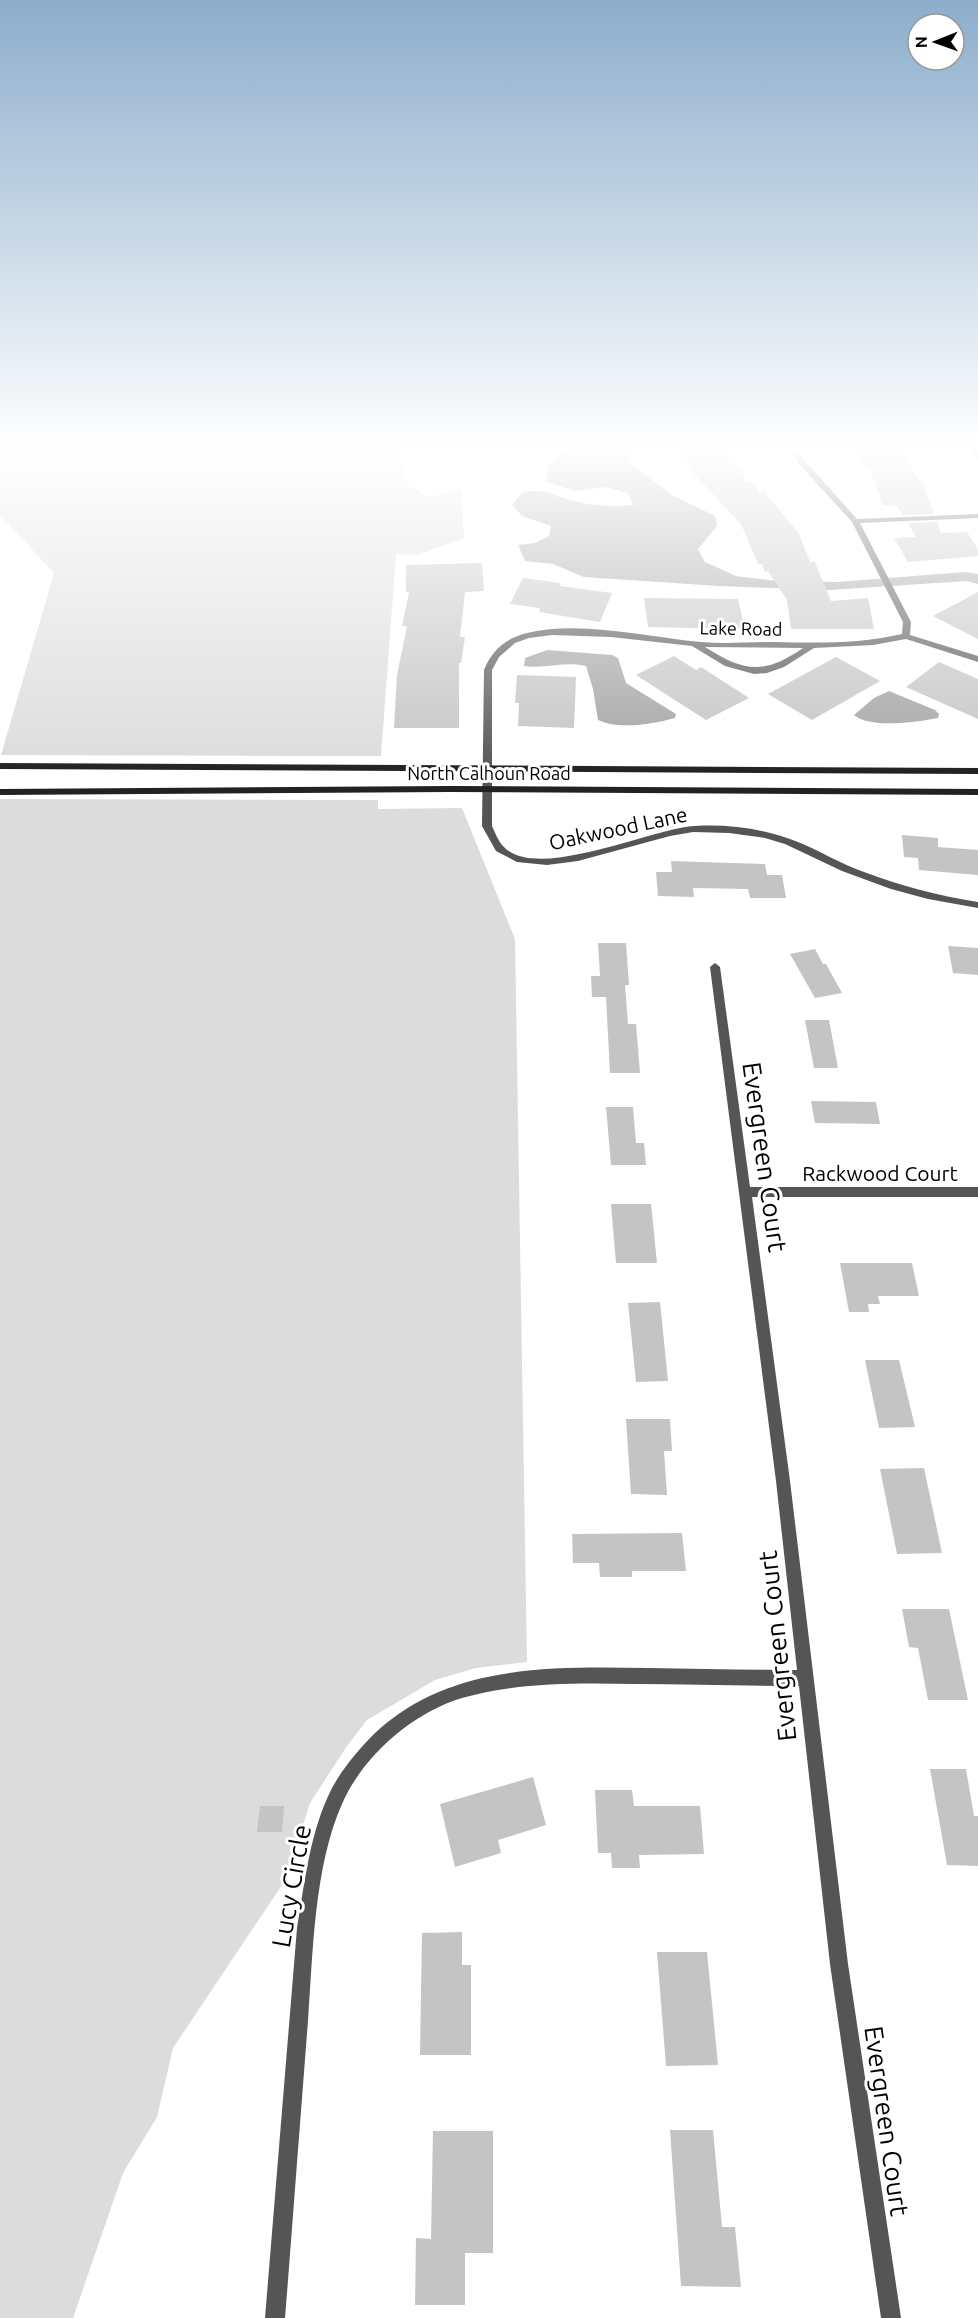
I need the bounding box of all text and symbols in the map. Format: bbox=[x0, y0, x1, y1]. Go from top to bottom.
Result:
north arrow bbox=[906, 12, 966, 72]
text: N bbox=[912, 36, 930, 48]
street label: Lake Road bbox=[699, 617, 783, 639]
street label: North Calhoun Road bbox=[407, 763, 571, 783]
street label: Oakwood Lane bbox=[547, 802, 689, 854]
street label: Evergreen Court bbox=[737, 1060, 793, 1254]
street label: Rackwood Court bbox=[802, 1161, 958, 1185]
street label: Evergreen Court bbox=[753, 1549, 801, 1743]
street label: Lucy Circle bbox=[266, 1822, 316, 1950]
street label: Evergreen Court bbox=[859, 2024, 915, 2218]

